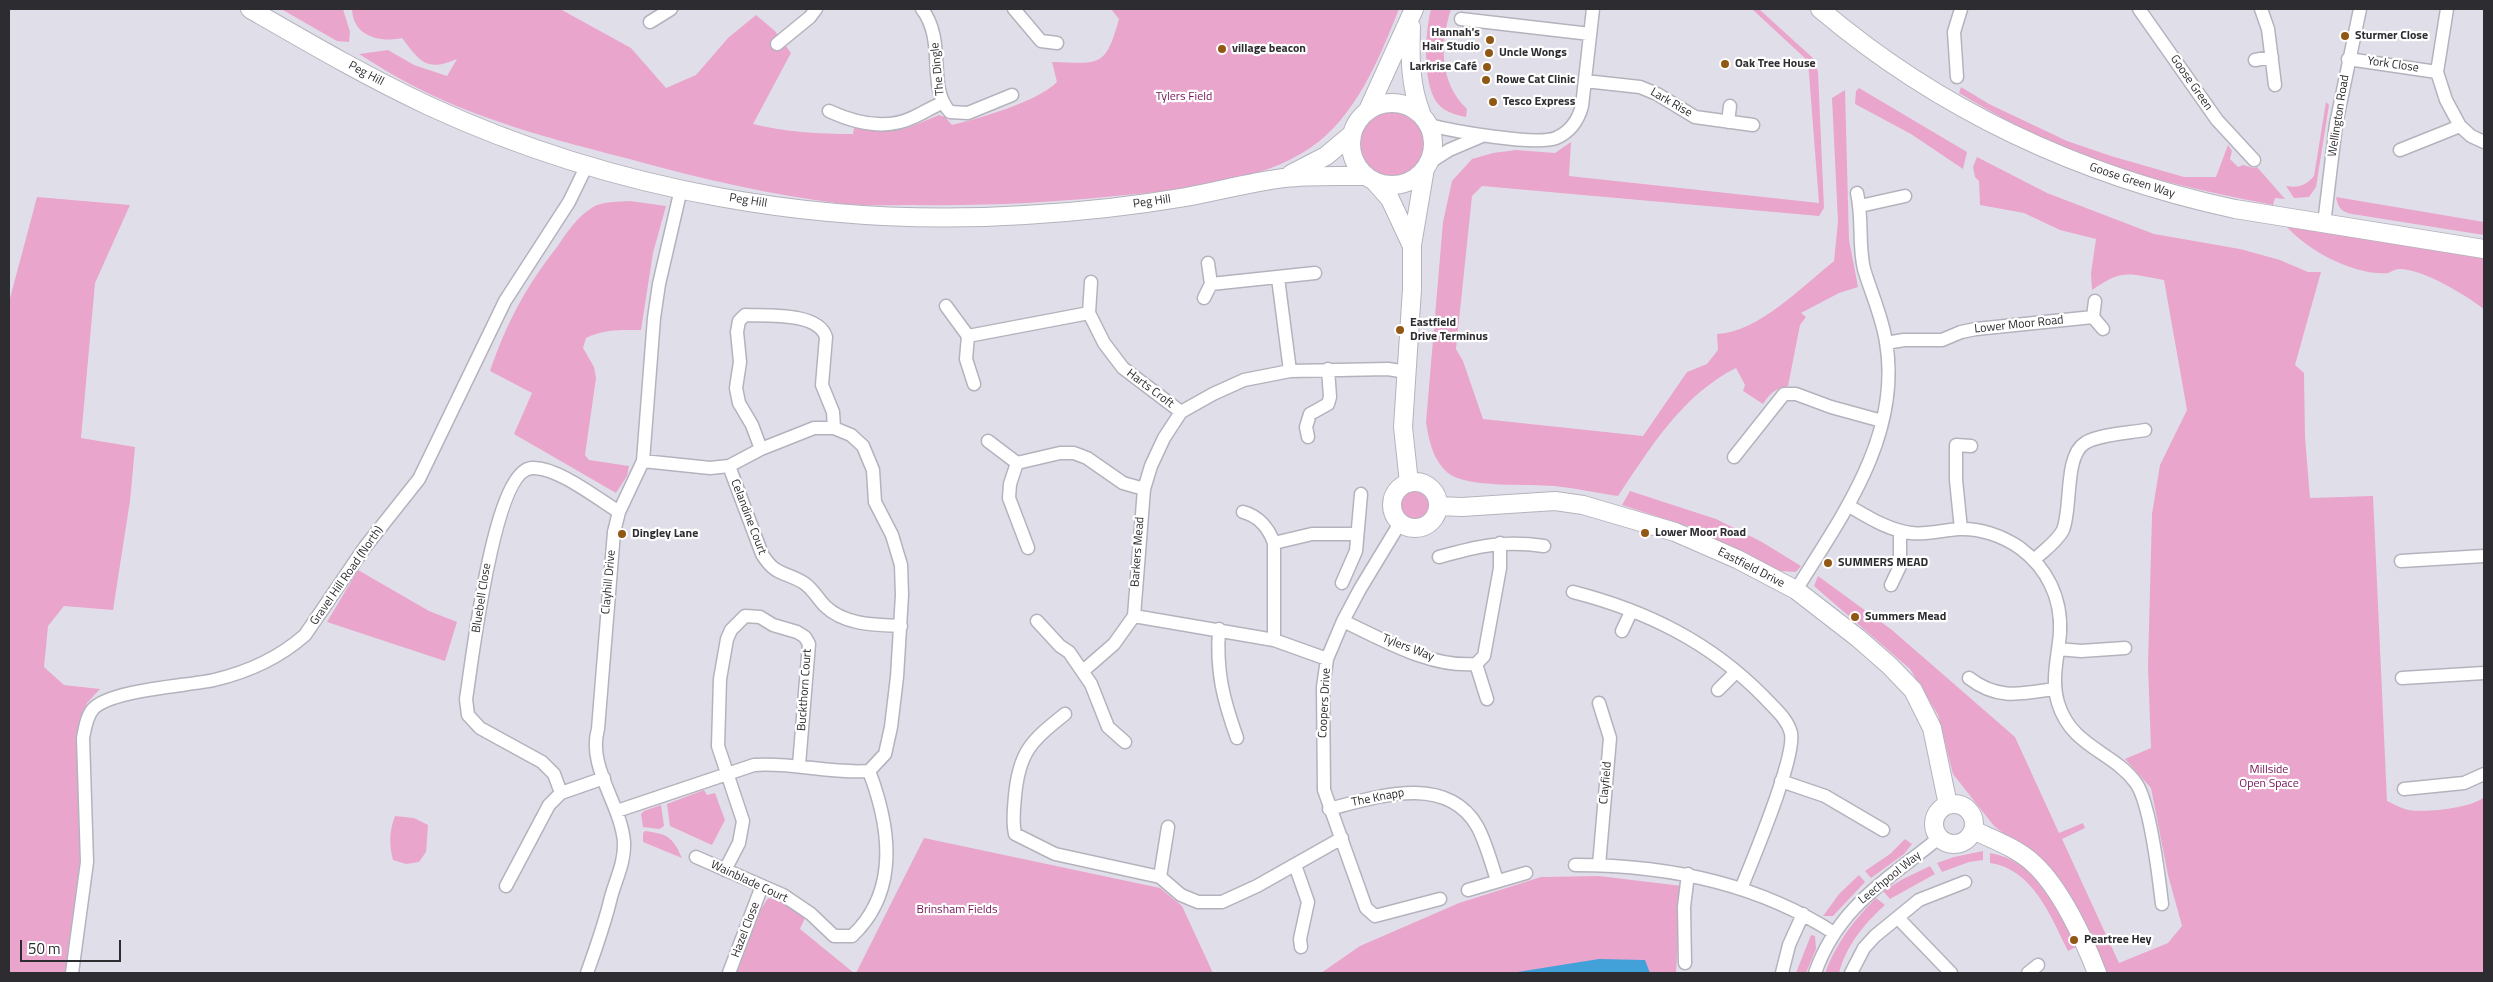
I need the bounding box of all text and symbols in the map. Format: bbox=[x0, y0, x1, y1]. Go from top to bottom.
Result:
place label: Hannah's Hair Studio bbox=[1422, 26, 1480, 54]
place label: Sturmer Close bbox=[2355, 29, 2428, 43]
marker: Sturmer Close bbox=[2339, 30, 2351, 42]
marker: Hannah's Hair Studio bbox=[1484, 34, 1496, 46]
street label: The Dingle bbox=[928, 42, 948, 96]
place label: village beacon bbox=[1232, 42, 1306, 56]
marker: village beacon bbox=[1216, 43, 1228, 55]
place label: Uncle Wongs bbox=[1499, 46, 1567, 60]
marker: Uncle Wongs bbox=[1483, 47, 1495, 59]
street label: Goose Green bbox=[2167, 53, 2215, 113]
street label: York Close bbox=[2366, 54, 2420, 76]
place label: Oak Tree House bbox=[1735, 57, 1816, 71]
marker: Oak Tree House bbox=[1719, 58, 1731, 70]
street label: Peg Hill bbox=[346, 59, 386, 89]
place label: Larkrise Café bbox=[1410, 60, 1477, 74]
marker: Larkrise Café bbox=[1481, 61, 1493, 73]
place label: Rowe Cat Clinic bbox=[1496, 73, 1575, 87]
marker: Rowe Cat Clinic bbox=[1480, 74, 1492, 86]
street label: Wellington Road bbox=[2325, 74, 2353, 158]
street label: Lark Rise bbox=[1647, 85, 1695, 121]
park label: Tylers Field bbox=[1156, 90, 1212, 104]
place label: Tesco Express bbox=[1503, 95, 1575, 109]
marker: Tesco Express bbox=[1487, 96, 1499, 108]
street label: Goose Green Way bbox=[2087, 160, 2177, 202]
street label: Peg Hill bbox=[728, 191, 768, 211]
street label: Peg Hill bbox=[1132, 192, 1172, 212]
street label: Lower Moor Road bbox=[1974, 313, 2064, 337]
place label: Eastfield Drive Terminus bbox=[1410, 316, 1488, 344]
marker: Eastfield Drive Terminus bbox=[1394, 324, 1406, 336]
street label: Harts Croft bbox=[1123, 366, 1177, 412]
street label: Celandine Court bbox=[727, 477, 769, 557]
street label: Barkers Mead bbox=[1128, 517, 1148, 587]
street label: Gravel Hill Road (North) bbox=[307, 524, 387, 628]
place label: Lower Moor Road bbox=[1655, 526, 1746, 540]
place label: Dingley Lane bbox=[632, 527, 698, 541]
marker: Lower Moor Road bbox=[1639, 527, 1651, 539]
marker: Dingley Lane bbox=[616, 528, 628, 540]
street label: Eastfield Drive bbox=[1715, 545, 1787, 591]
street label: Clayhill Drive bbox=[599, 549, 619, 615]
place label: SUMMERS MEAD bbox=[1838, 556, 1928, 570]
marker: SUMMERS MEAD bbox=[1822, 557, 1834, 569]
street label: Bluebell Close bbox=[469, 562, 495, 634]
place label: Summers Mead bbox=[1865, 610, 1946, 624]
marker: Summers Mead bbox=[1849, 611, 1861, 623]
street label: Tylers Way bbox=[1380, 631, 1436, 665]
street label: Buckthorn Court bbox=[795, 648, 815, 732]
street label: Coopers Drive bbox=[1316, 668, 1334, 738]
street label: Clayfield bbox=[1597, 761, 1615, 805]
park label: Millside Open Space bbox=[2239, 763, 2299, 791]
street label: The Knapp bbox=[1350, 786, 1406, 810]
street label: Leechpool Way bbox=[1856, 848, 1924, 908]
street label: Wainblade Court bbox=[708, 858, 790, 906]
street label: Hazel Close bbox=[729, 900, 763, 960]
park label: Brinsham Fields bbox=[916, 903, 998, 917]
scale bar bbox=[22, 930, 124, 962]
place label: Peartree Hey bbox=[2084, 933, 2152, 947]
marker: Peartree Hey bbox=[2068, 934, 2080, 946]
text: 50 m bbox=[28, 937, 61, 960]

